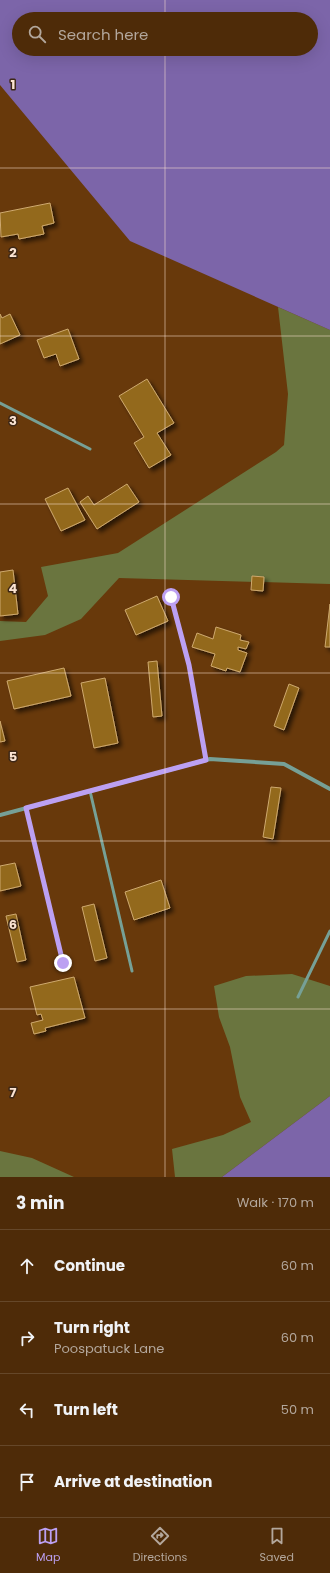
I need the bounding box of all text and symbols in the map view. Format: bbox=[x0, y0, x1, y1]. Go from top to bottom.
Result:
search box bbox=[12, 12, 318, 56]
icon: search bbox=[26, 23, 48, 45]
text: Search here bbox=[58, 24, 148, 45]
text: 1 bbox=[11, 75, 15, 94]
text: 2 bbox=[9, 243, 17, 262]
text: 3 bbox=[9, 411, 17, 430]
text: 4 bbox=[9, 579, 18, 598]
route start bbox=[162, 588, 180, 606]
text: 5 bbox=[9, 747, 17, 766]
text: 6 bbox=[9, 915, 17, 934]
route end bbox=[54, 954, 72, 972]
text: 7 bbox=[10, 1083, 17, 1102]
text: 3 min bbox=[16, 1191, 64, 1215]
text: Walk · 170 m bbox=[237, 1193, 314, 1212]
icon: ahead bbox=[16, 1255, 38, 1277]
text: Continue bbox=[54, 1255, 125, 1276]
text: 60 m bbox=[281, 1256, 314, 1275]
text: Turn right bbox=[54, 1317, 130, 1338]
icon: right bbox=[16, 1327, 38, 1349]
text: 60 m bbox=[281, 1328, 314, 1347]
text: Poospatuck Lane bbox=[54, 1339, 164, 1358]
icon: left bbox=[16, 1399, 38, 1421]
text: Turn left bbox=[54, 1399, 118, 1420]
text: 50 m bbox=[281, 1400, 314, 1419]
icon: arrive bbox=[16, 1471, 38, 1493]
text: Arrive at destination bbox=[54, 1471, 212, 1492]
tab: Map bbox=[36, 1525, 60, 1566]
tab: Directions bbox=[133, 1525, 187, 1566]
tab: Saved bbox=[260, 1525, 294, 1566]

